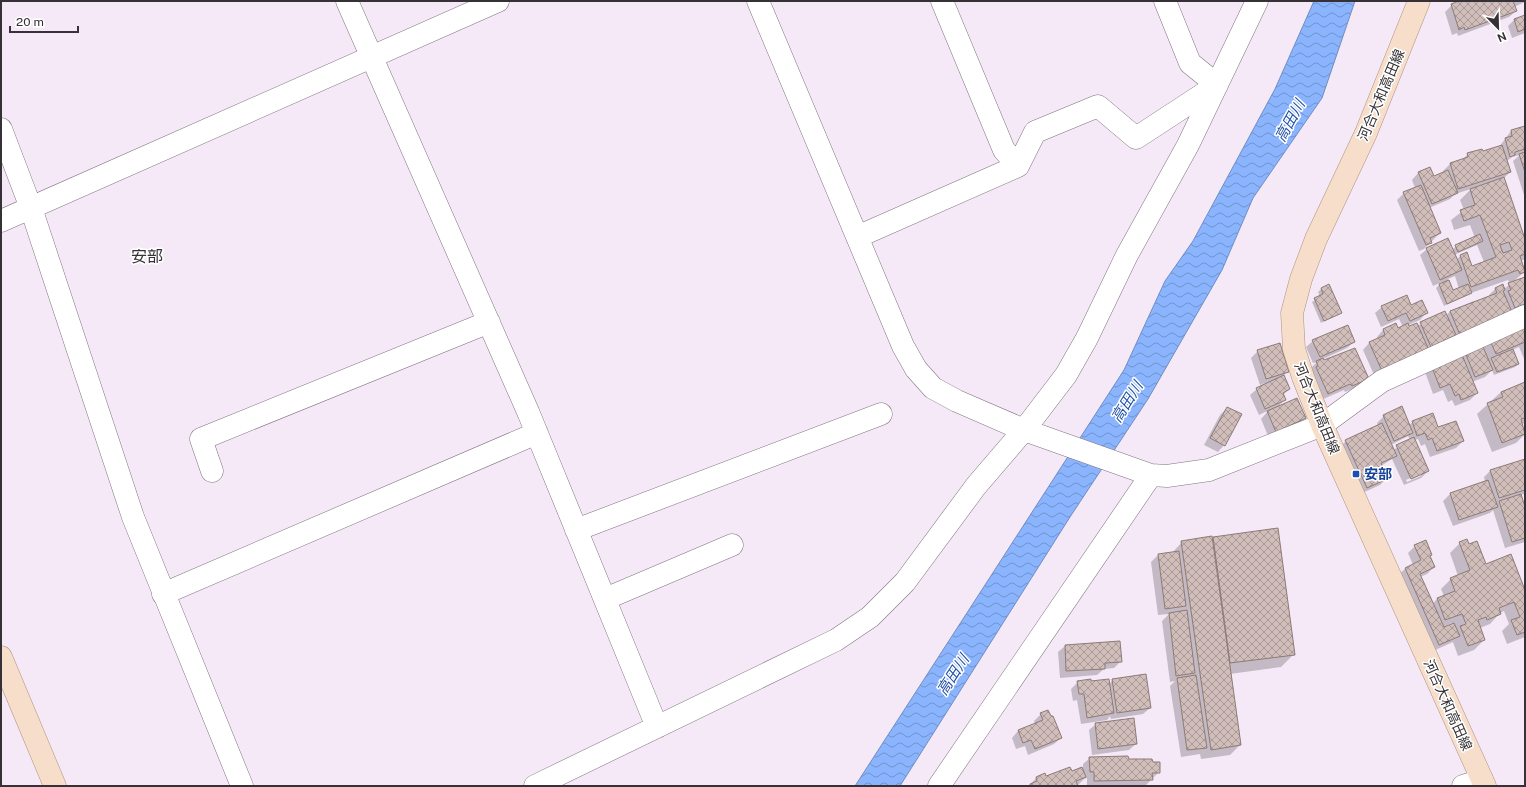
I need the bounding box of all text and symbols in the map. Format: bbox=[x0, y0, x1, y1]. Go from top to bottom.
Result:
scale bar bbox=[10, 8, 78, 34]
north arrow bbox=[1478, 8, 1518, 48]
text: 20 m bbox=[16, 15, 44, 29]
text: N bbox=[1496, 30, 1508, 44]
street label: 河合大和高田線 bbox=[1354, 47, 1408, 143]
water label: 高田川 bbox=[1271, 95, 1309, 145]
district label: 安部 bbox=[131, 247, 163, 266]
street label: 河合大和高田線 bbox=[1291, 360, 1343, 456]
water label: 高田川 bbox=[1107, 376, 1147, 425]
place label: 安部 bbox=[1364, 466, 1392, 482]
marker: 安部 bbox=[1351, 469, 1361, 479]
water label: 高田川 bbox=[933, 650, 973, 698]
street label: 河合大和高田線 bbox=[1421, 657, 1475, 753]

